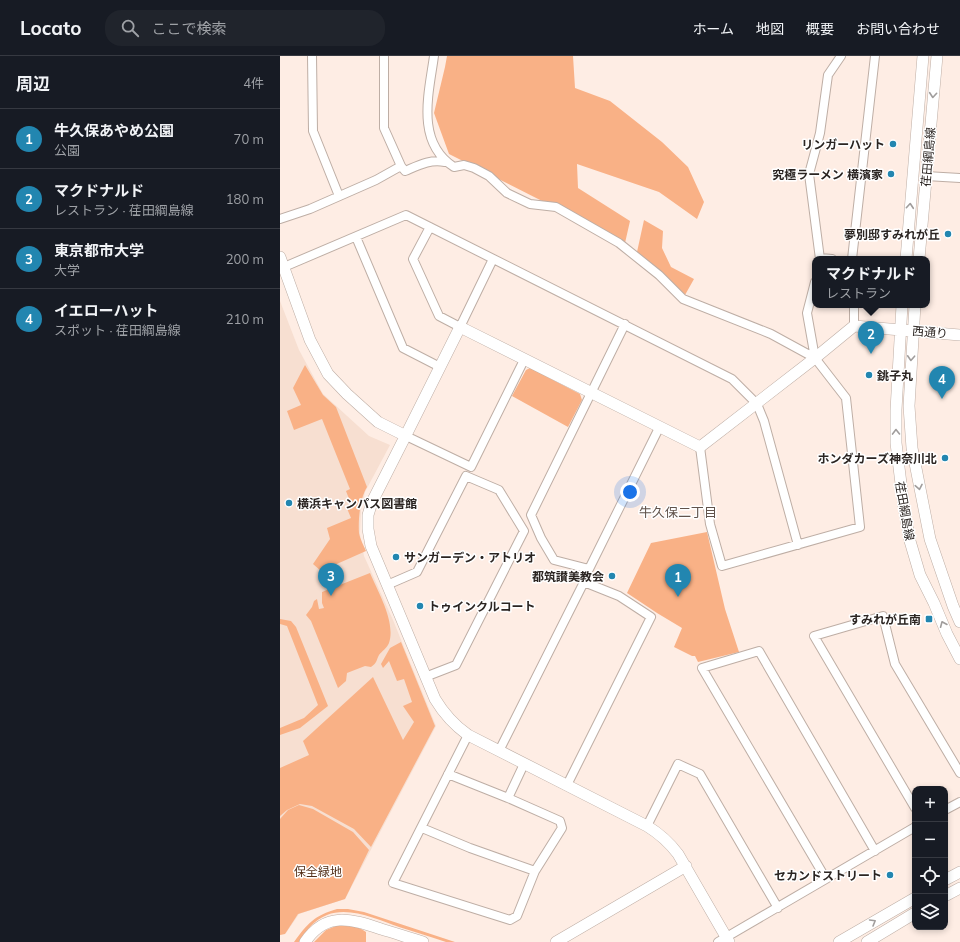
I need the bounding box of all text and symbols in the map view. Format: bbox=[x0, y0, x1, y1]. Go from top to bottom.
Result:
search box bbox=[105, 10, 385, 46]
text: Locato bbox=[20, 16, 81, 40]
icon: search bbox=[119, 17, 141, 39]
text: ここで検索 bbox=[151, 19, 226, 38]
text: ホーム bbox=[692, 20, 734, 38]
text: 地図 bbox=[756, 20, 784, 38]
text: 概要 bbox=[806, 20, 834, 38]
text: お問い合わせ bbox=[856, 20, 940, 38]
text: 周辺 bbox=[16, 73, 50, 94]
text: 4件 bbox=[243, 75, 264, 91]
one-way arrow bbox=[929, 92, 938, 98]
text: 牛久保あやめ公園 bbox=[54, 121, 174, 140]
street label: 荏田綱島線 bbox=[918, 126, 938, 188]
text: 1 bbox=[25, 131, 33, 147]
text: 70 m bbox=[234, 131, 264, 147]
place label: リンガーハット bbox=[801, 137, 885, 152]
marker: リンガーハット bbox=[888, 139, 898, 149]
text: 公園 bbox=[54, 142, 80, 158]
place label: 究極ラーメン 横濱家 bbox=[772, 167, 883, 182]
marker: 究極ラーメン 横濱家 bbox=[886, 169, 896, 179]
text: マクドナルド bbox=[54, 181, 144, 200]
text: 2 bbox=[25, 191, 33, 207]
text: 180 m bbox=[226, 191, 264, 207]
text: レストラン · 荏田綱島線 bbox=[54, 202, 194, 218]
one-way arrow bbox=[906, 203, 915, 209]
place label: 夢別邸すみれが丘 bbox=[844, 227, 940, 242]
marker: 夢別邸すみれが丘 bbox=[943, 229, 953, 239]
text: 東京都市大学 bbox=[54, 241, 144, 260]
text: 3 bbox=[25, 251, 33, 267]
text: 200 m bbox=[226, 251, 264, 267]
popup bbox=[812, 256, 930, 308]
text: 大学 bbox=[54, 262, 80, 278]
text: マクドナルド bbox=[826, 264, 916, 283]
text: レストラン bbox=[826, 285, 891, 301]
text: イエローハット bbox=[54, 301, 159, 320]
text: 4 bbox=[25, 311, 33, 327]
text: 210 m bbox=[226, 311, 264, 327]
pin: 2 bbox=[858, 321, 884, 354]
text: スポット · 荏田綱島線 bbox=[54, 322, 181, 338]
street label: 西通り bbox=[911, 323, 949, 341]
one-way arrow bbox=[907, 355, 915, 361]
pin: 4 bbox=[929, 366, 955, 399]
place label: 銚子丸 bbox=[876, 368, 913, 383]
marker: 銚子丸 bbox=[864, 370, 874, 380]
one-way arrow bbox=[892, 429, 900, 435]
place label: ホンダカーズ神奈川北 bbox=[818, 451, 937, 466]
marker: ホンダカーズ神奈川北 bbox=[940, 453, 950, 463]
street label: 荏田綱島線 bbox=[892, 480, 918, 542]
your location bbox=[620, 482, 640, 502]
one-way arrow bbox=[914, 484, 923, 490]
place label: 横浜キャンパス図書館 bbox=[297, 496, 417, 511]
marker: 横浜キャンパス図書館 bbox=[284, 498, 294, 508]
district label: 牛久保二丁目 bbox=[639, 504, 717, 520]
place label: サンガーデン・アトリオ bbox=[404, 550, 536, 565]
marker: サンガーデン・アトリオ bbox=[391, 552, 401, 562]
pin: 3 bbox=[318, 563, 344, 596]
pin: 1 bbox=[665, 564, 691, 597]
place label: 都筑讃美教会 bbox=[532, 569, 604, 584]
marker: 都筑讃美教会 bbox=[607, 571, 617, 581]
place label: トゥインクルコート bbox=[428, 599, 535, 614]
marker: トゥインクルコート bbox=[415, 601, 425, 611]
place label: すみれが丘南 bbox=[849, 612, 921, 627]
marker: すみれが丘南 bbox=[924, 614, 934, 624]
one-way arrow bbox=[939, 621, 947, 628]
map controls bbox=[912, 786, 948, 930]
button: + bbox=[912, 786, 948, 822]
button: − bbox=[912, 822, 948, 858]
button: locate bbox=[912, 858, 948, 894]
park label: 保全緑地 bbox=[294, 864, 342, 879]
place label: セカンドストリート bbox=[774, 868, 882, 883]
marker: セカンドストリート bbox=[885, 870, 895, 880]
button: layers bbox=[912, 894, 948, 930]
one-way arrow bbox=[869, 920, 876, 927]

